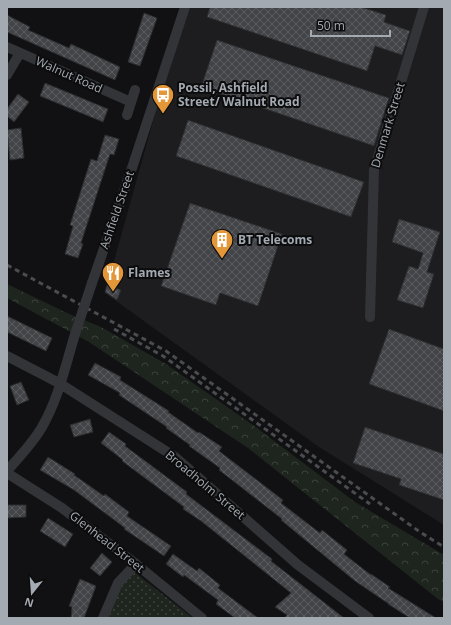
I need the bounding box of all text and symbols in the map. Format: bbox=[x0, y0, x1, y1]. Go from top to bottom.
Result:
scale bar bbox=[311, 12, 390, 38]
text: 50 m bbox=[317, 17, 345, 34]
street label: Walnut Road bbox=[33, 52, 105, 97]
place label: Possil, Ashfield Street/ Walnut Road bbox=[178, 79, 300, 110]
street label: Denmark Street bbox=[366, 80, 409, 170]
bus stop icon: Possil, Ashfield Street/ Walnut Road bbox=[150, 82, 176, 115]
street label: Ashfield Street bbox=[95, 169, 138, 251]
building icon: BT Telecoms bbox=[209, 227, 235, 260]
place label: BT Telecoms bbox=[238, 231, 312, 248]
restaurant icon: Flames bbox=[100, 260, 126, 293]
place label: Flames bbox=[128, 264, 170, 281]
street label: Broadholm Street bbox=[162, 446, 249, 523]
street label: Glenhead Street bbox=[66, 507, 148, 576]
north arrow bbox=[12, 573, 52, 613]
text: N bbox=[22, 595, 35, 612]

